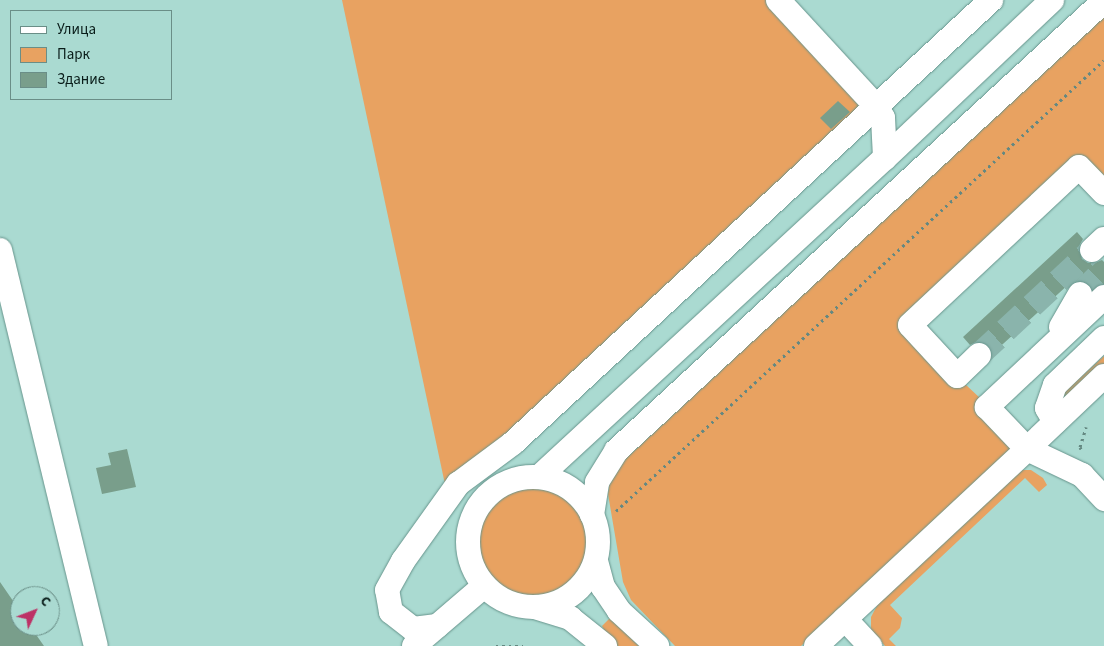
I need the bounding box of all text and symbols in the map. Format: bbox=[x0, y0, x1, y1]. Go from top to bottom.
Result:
legend bbox=[10, 10, 172, 100]
text: Улица bbox=[57, 19, 96, 40]
text: Парк bbox=[57, 44, 90, 65]
text: Здание bbox=[57, 69, 105, 90]
north arrow bbox=[10, 586, 60, 636]
text: С bbox=[35, 592, 55, 611]

